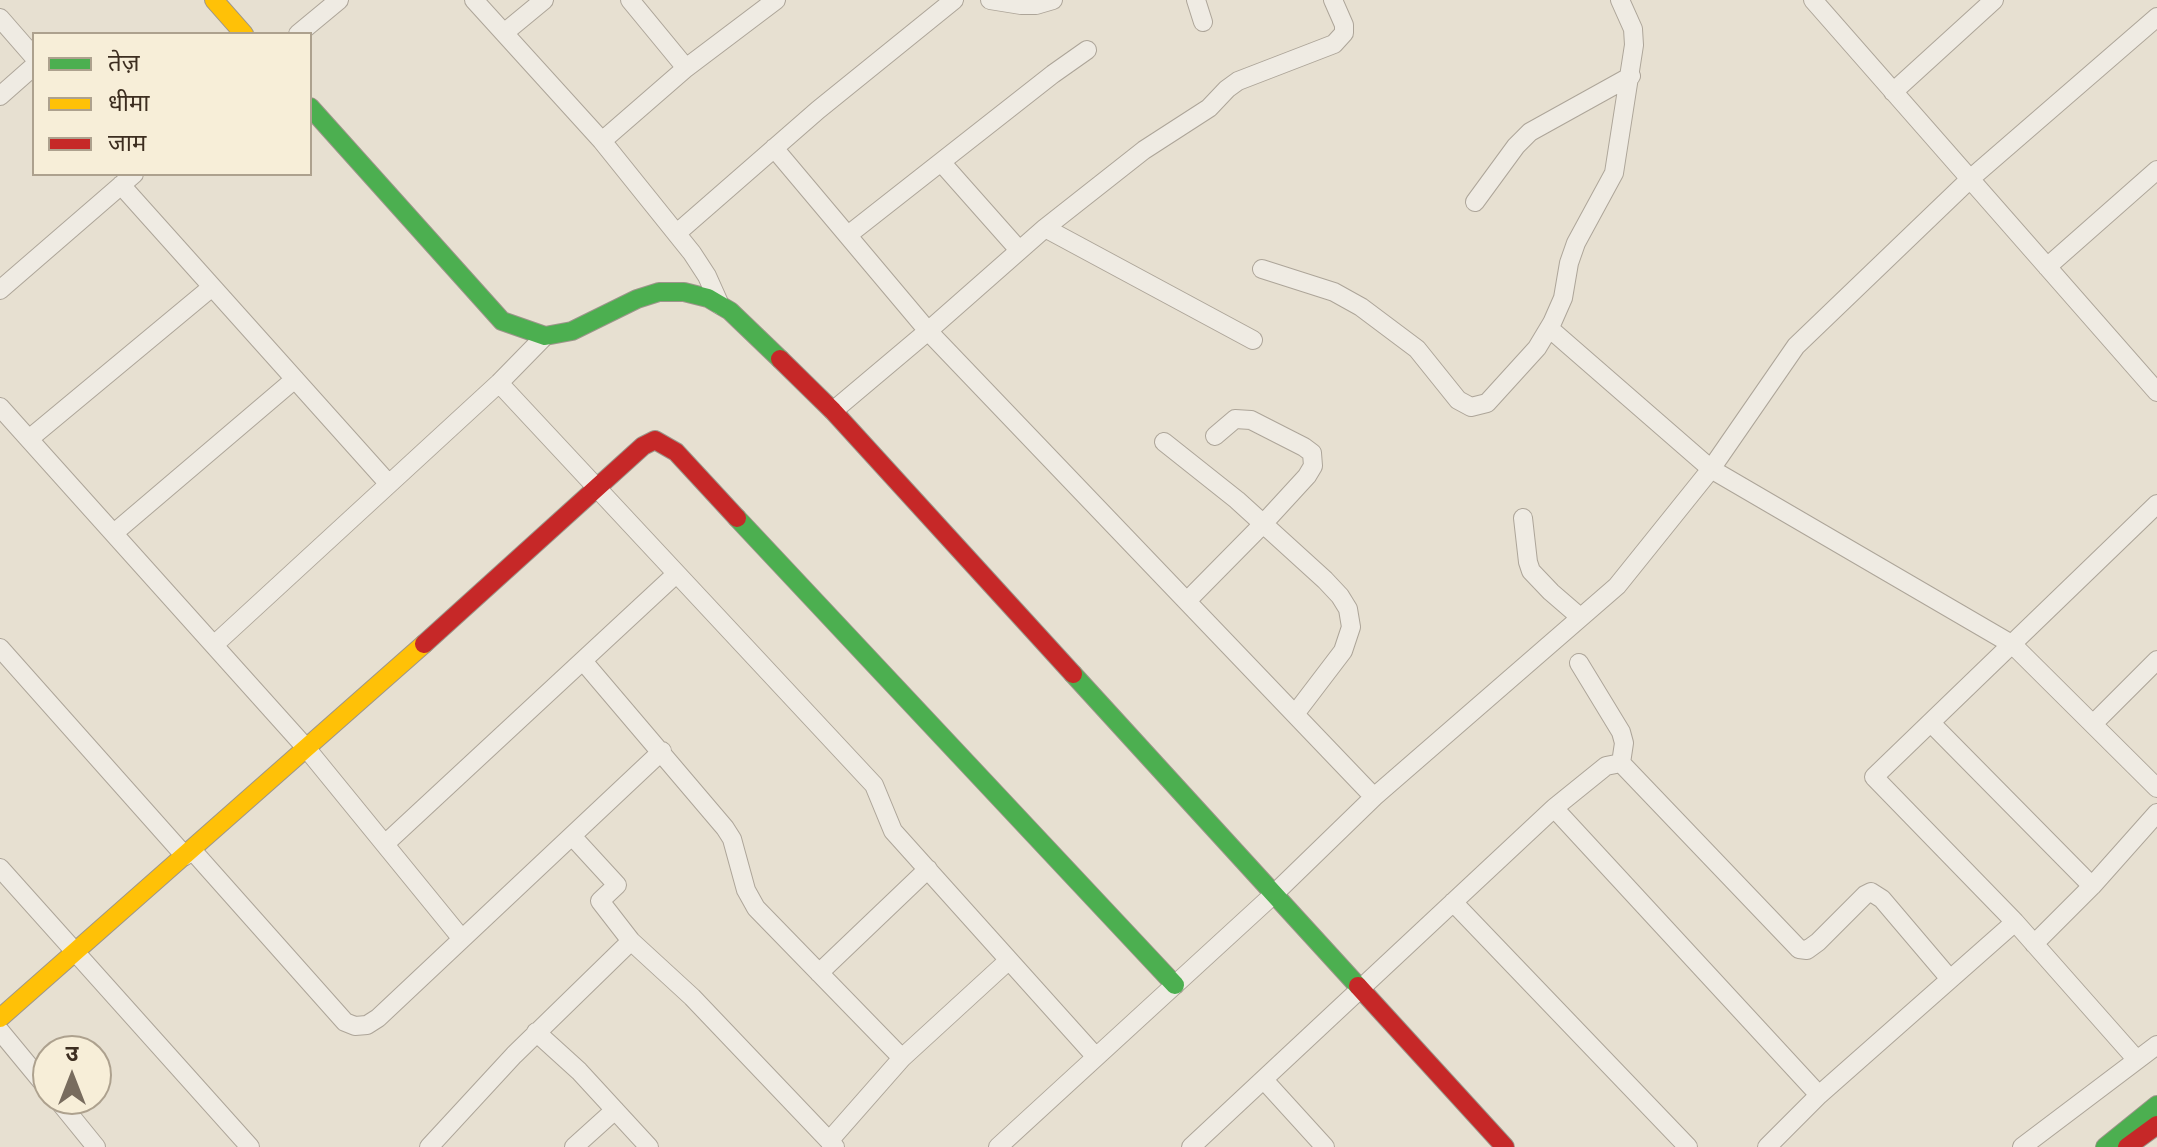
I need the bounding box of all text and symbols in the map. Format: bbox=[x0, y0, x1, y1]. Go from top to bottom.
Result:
legend bbox=[32, 32, 312, 176]
text: तेज़ bbox=[108, 47, 140, 78]
text: धीमा bbox=[108, 87, 150, 118]
text: जाम bbox=[108, 127, 146, 158]
north arrow bbox=[32, 1035, 112, 1115]
text: उ bbox=[66, 1039, 78, 1067]

